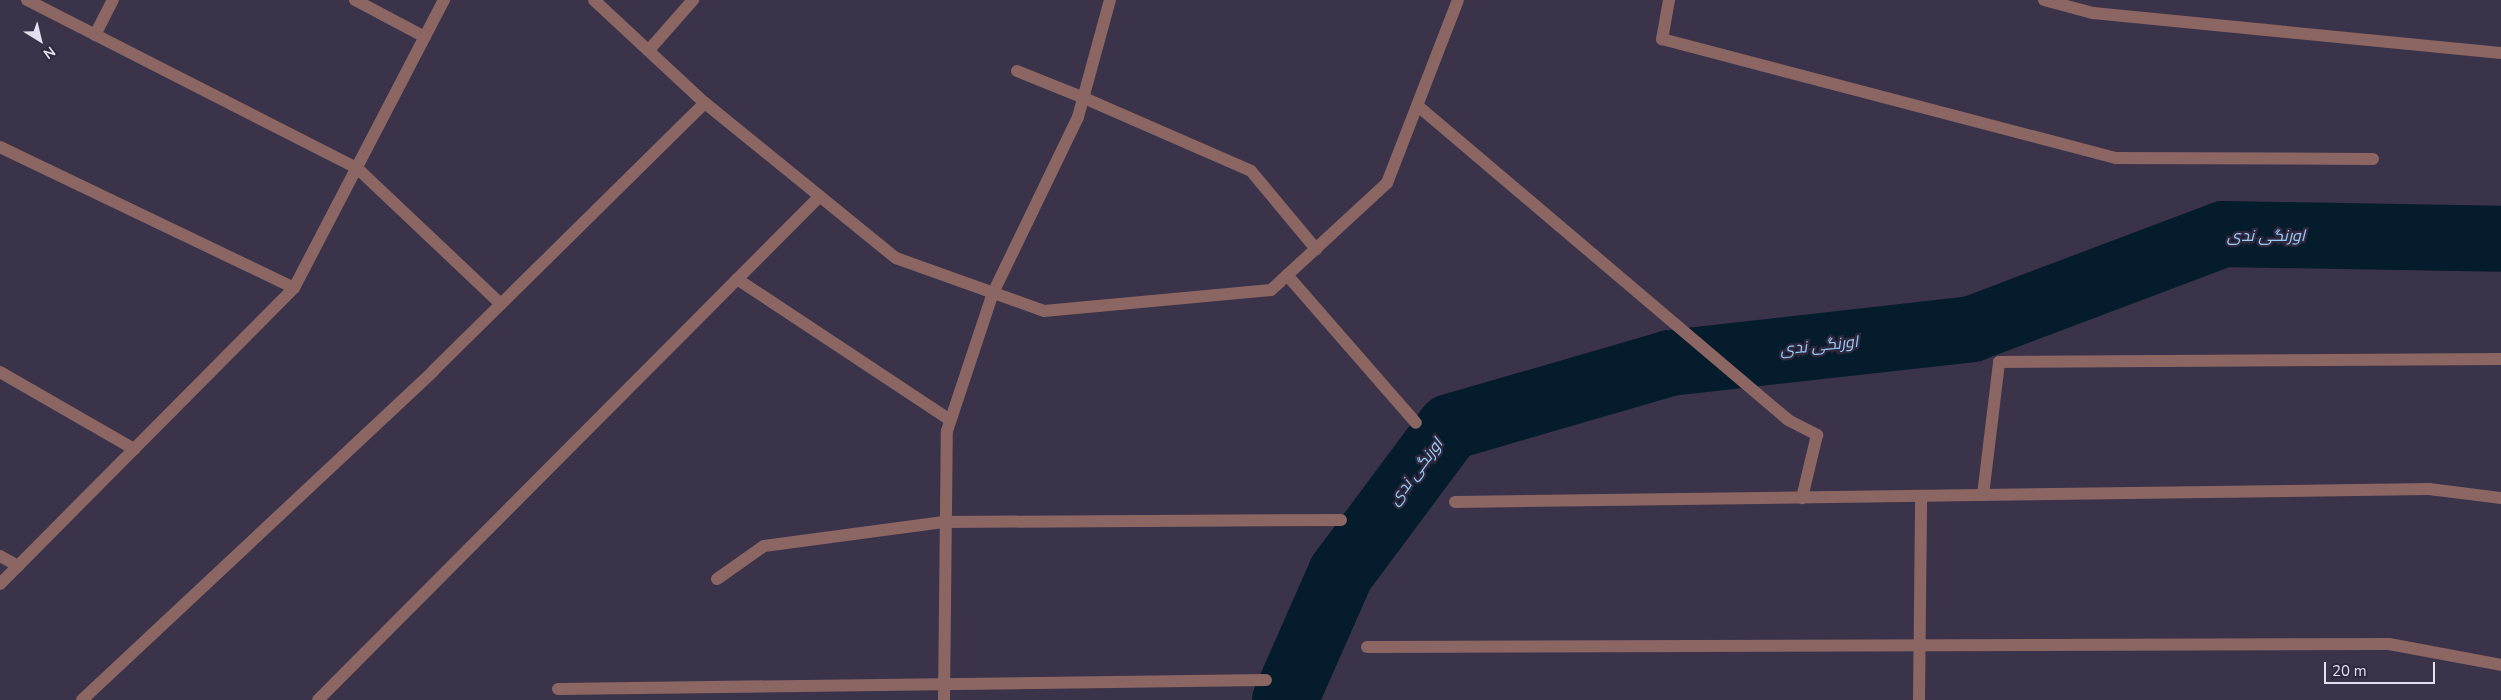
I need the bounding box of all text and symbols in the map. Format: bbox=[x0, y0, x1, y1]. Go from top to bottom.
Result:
north arrow bbox=[15, 15, 65, 65]
text: N bbox=[39, 42, 59, 63]
water label: اورنگی ندی bbox=[2227, 226, 2305, 246]
water label: اورنگی ندی bbox=[1779, 332, 1859, 360]
water label: اورنگی ندی bbox=[1385, 435, 1447, 509]
scale bar bbox=[2326, 652, 2437, 684]
text: 20 m bbox=[2332, 661, 2367, 681]

